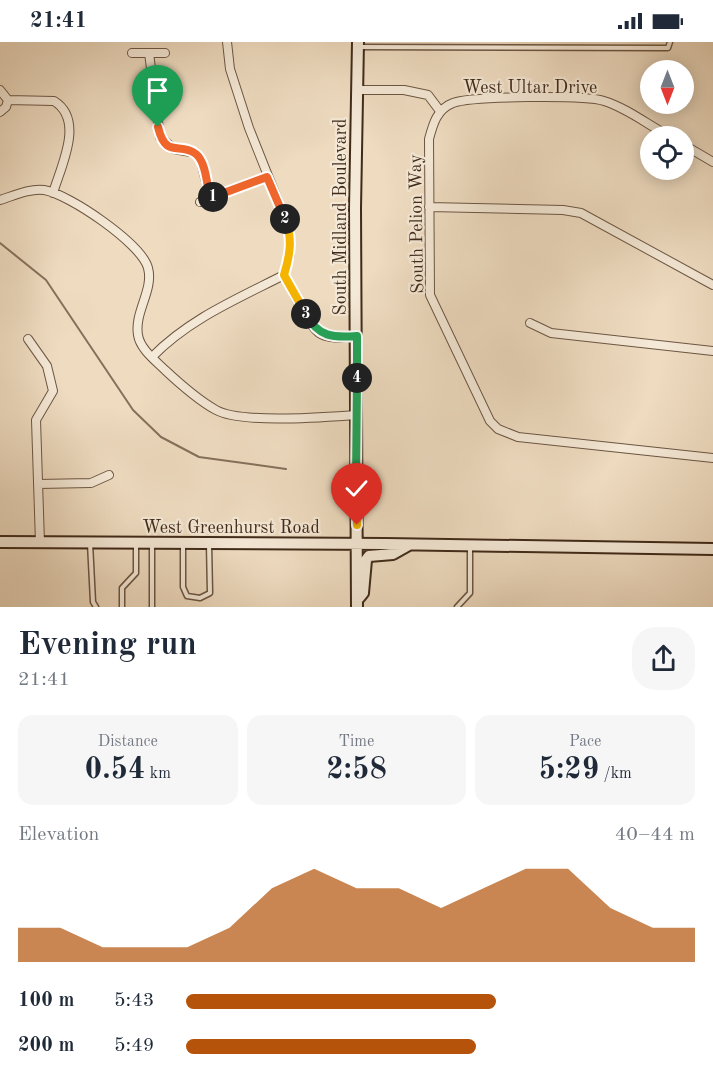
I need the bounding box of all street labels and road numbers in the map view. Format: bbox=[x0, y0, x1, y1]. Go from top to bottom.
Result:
street label: West Ultar Drive bbox=[463, 79, 597, 97]
street label: South Midland Boulevard bbox=[332, 119, 350, 315]
street label: South Pelion Way bbox=[407, 154, 427, 294]
street label: West Greenhurst Road bbox=[142, 519, 320, 537]

